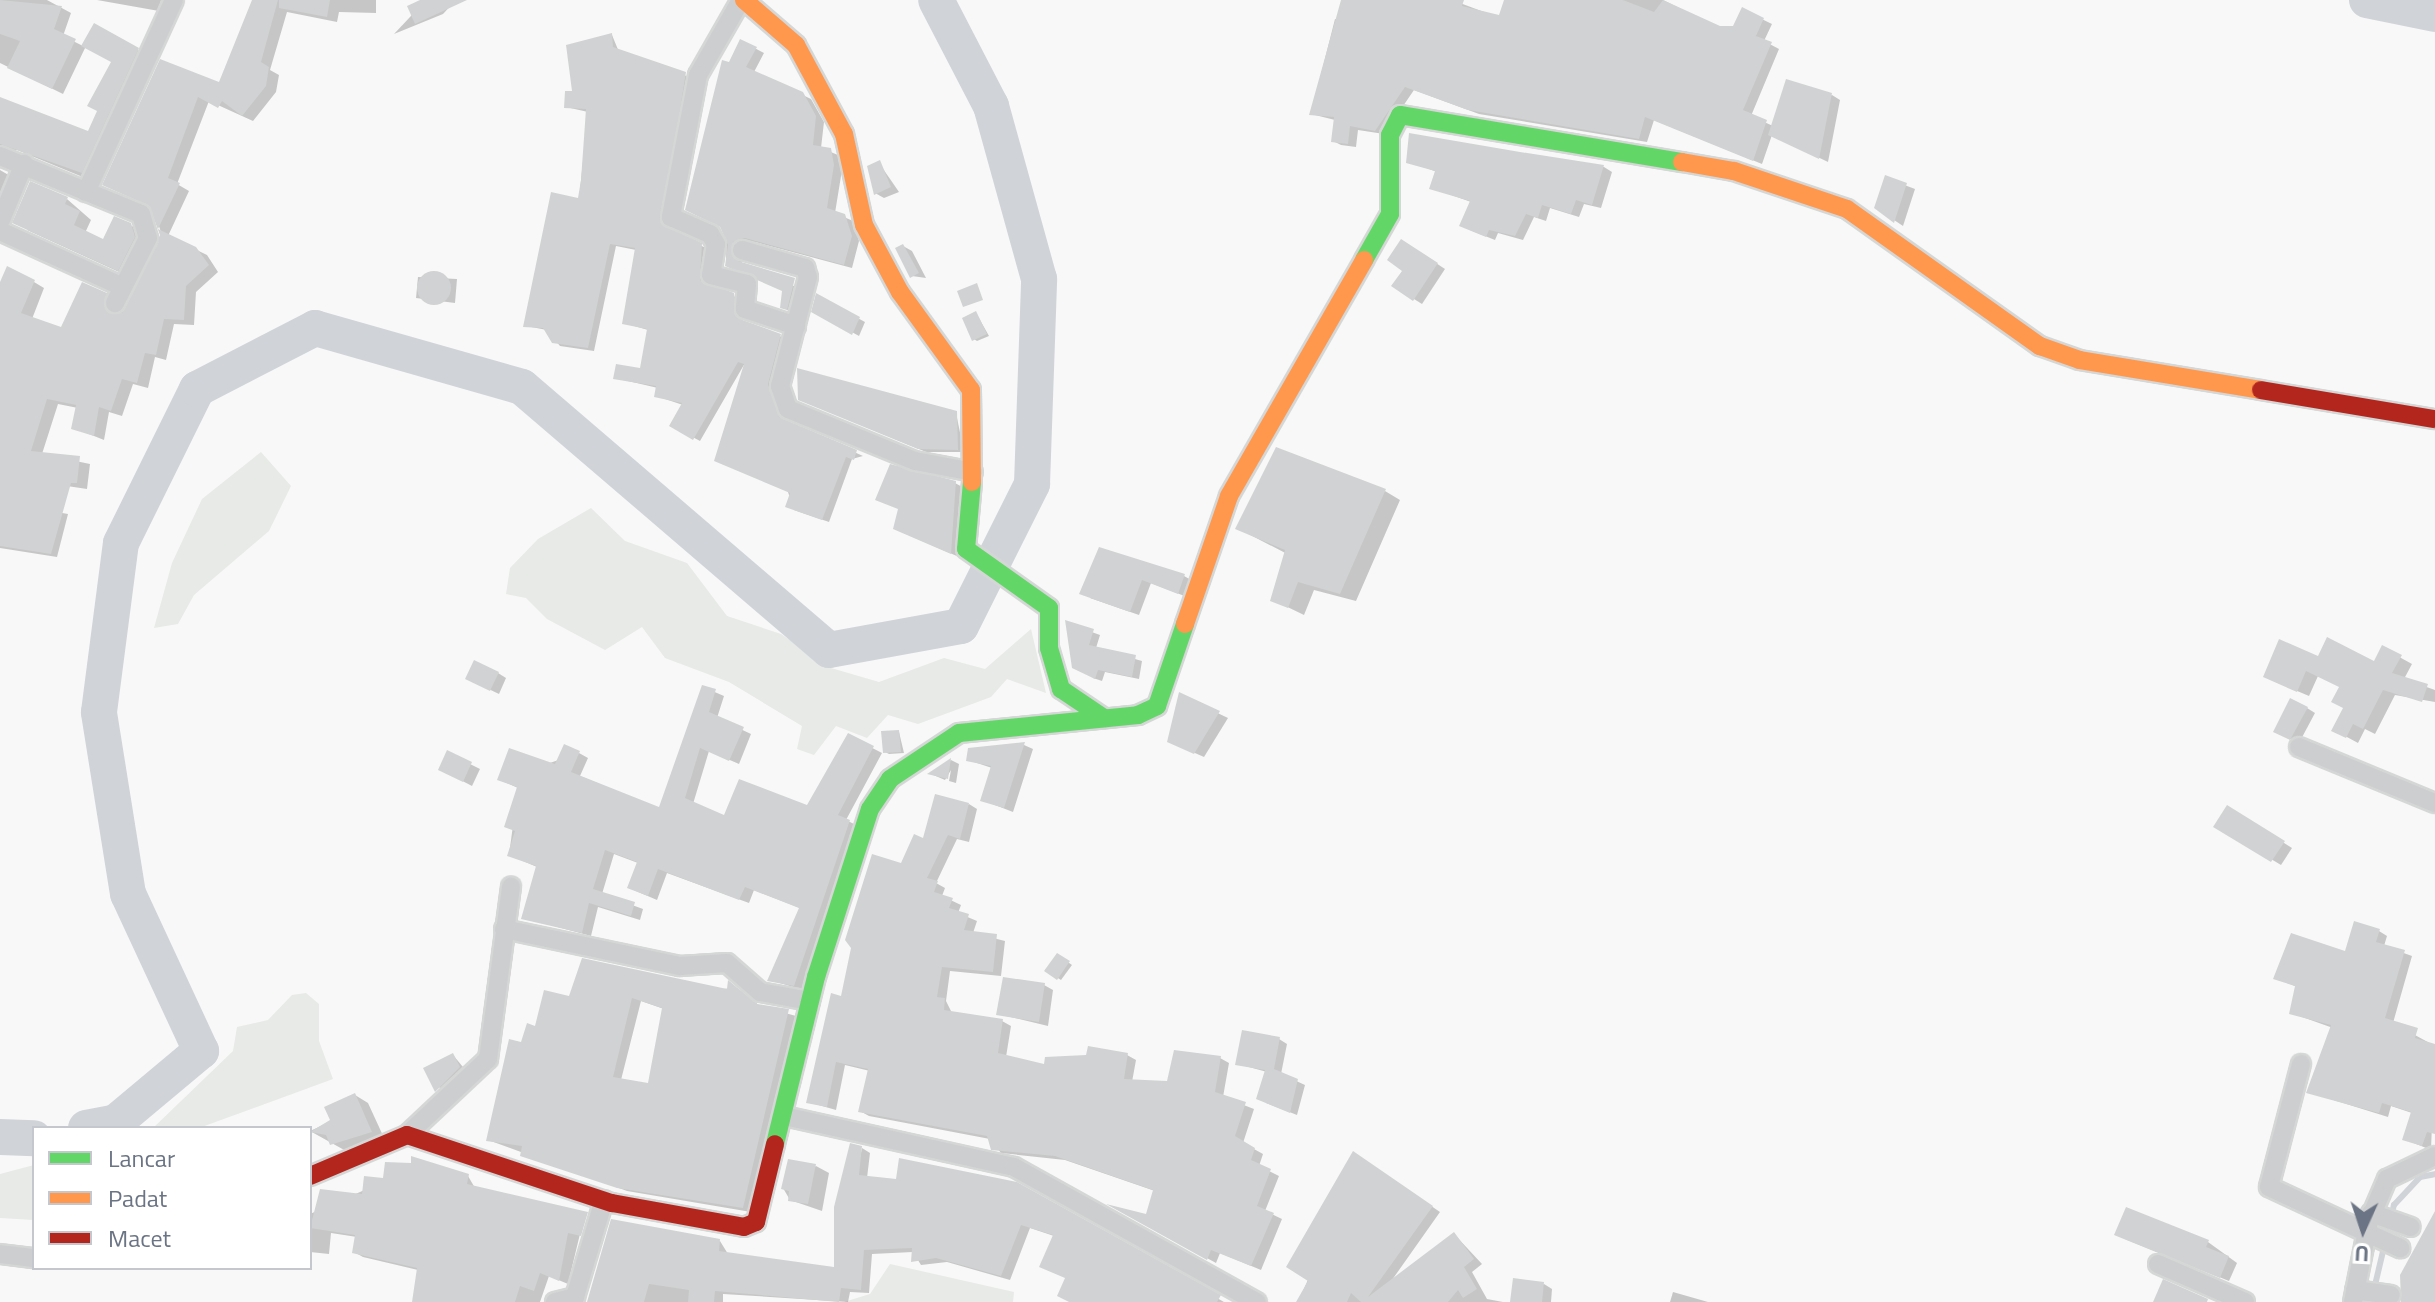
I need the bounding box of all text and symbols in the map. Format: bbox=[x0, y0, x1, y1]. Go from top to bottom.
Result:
legend bbox=[32, 1126, 312, 1270]
text: Lancar bbox=[108, 1140, 175, 1176]
text: Padat bbox=[108, 1180, 167, 1216]
north arrow bbox=[2323, 1190, 2403, 1270]
text: Macet bbox=[108, 1220, 171, 1256]
text: U bbox=[2354, 1237, 2370, 1271]

